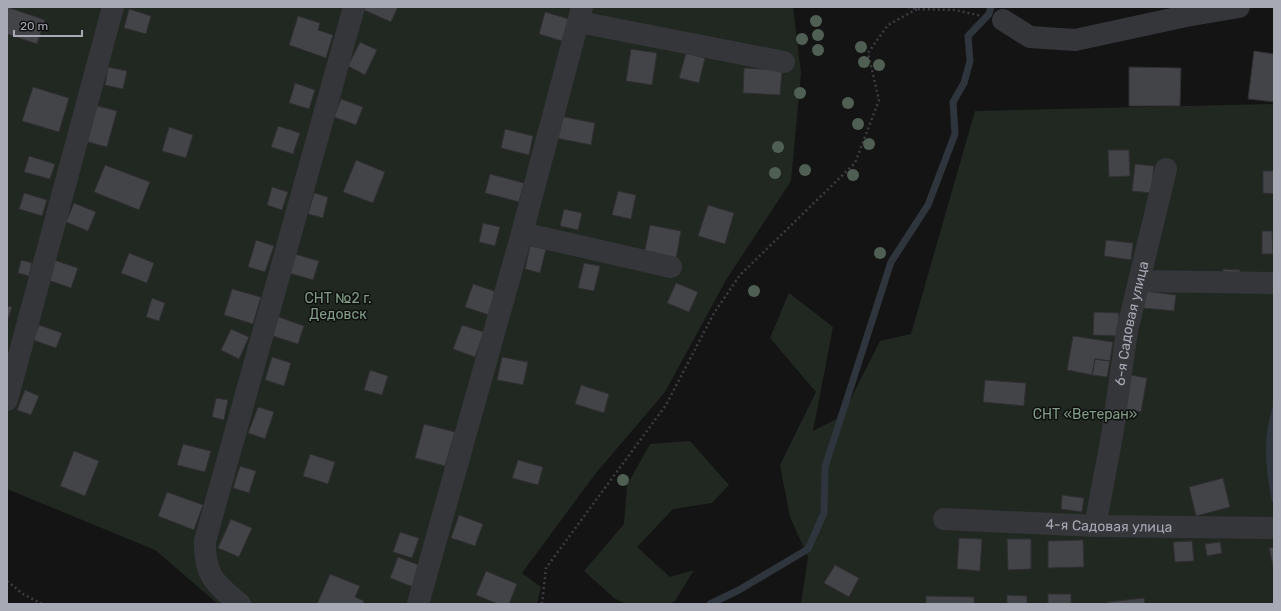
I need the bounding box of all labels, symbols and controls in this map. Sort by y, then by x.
scale bar [14,12,82,38]
text: 20 m [20,19,48,33]
street label: 6-я Садовая улица [1111,259,1152,387]
park label: СНТ №2 г. Дедовск [304,290,372,323]
park label: СНТ «Ветеран» [1033,406,1137,423]
street label: 4-я Садовая улица [1045,515,1172,535]

